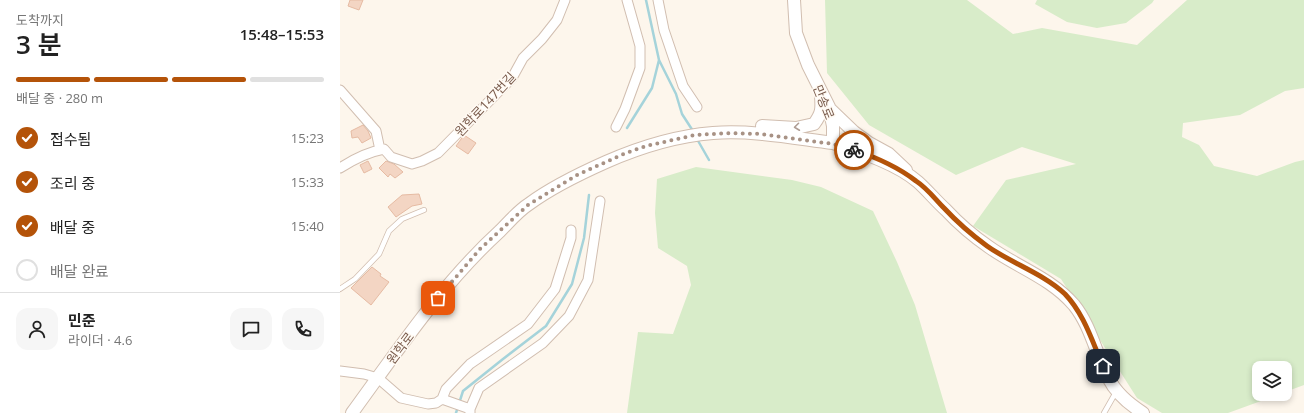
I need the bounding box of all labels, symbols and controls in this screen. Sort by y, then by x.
text: 도착까지 [16,11,64,29]
text: 15:48–15:53 [240,24,324,44]
text: 3 분 [16,26,62,62]
street label: 원학로147번길 [450,68,520,140]
street label: 만송로 [809,82,839,122]
text: 배달 중 · 280 m [16,89,103,107]
one-way arrow [794,123,800,132]
icon: check [16,127,38,149]
text: 접수됨 [50,129,91,149]
text: 15:23 [291,129,324,147]
courier [834,130,874,170]
icon: bike [843,139,865,161]
icon: check [16,171,38,193]
text: 조리 중 [50,173,95,193]
text: 15:33 [291,173,324,191]
icon: check [16,215,38,237]
text: 배달 중 [50,217,95,237]
text: 15:40 [291,217,324,235]
text: 배달 완료 [50,261,109,281]
pin [421,281,455,315]
icon: bag [427,287,449,309]
button: person [16,308,58,350]
button: chat [230,308,272,350]
button: phone [282,308,324,350]
text: 민준 [68,310,96,330]
street label: 원학로 [382,328,418,368]
text: 라이더 · 4.6 [68,331,132,349]
pin [1086,349,1120,383]
icon: home [1092,355,1114,377]
map controls [1252,361,1292,401]
button: layers [1252,361,1292,401]

